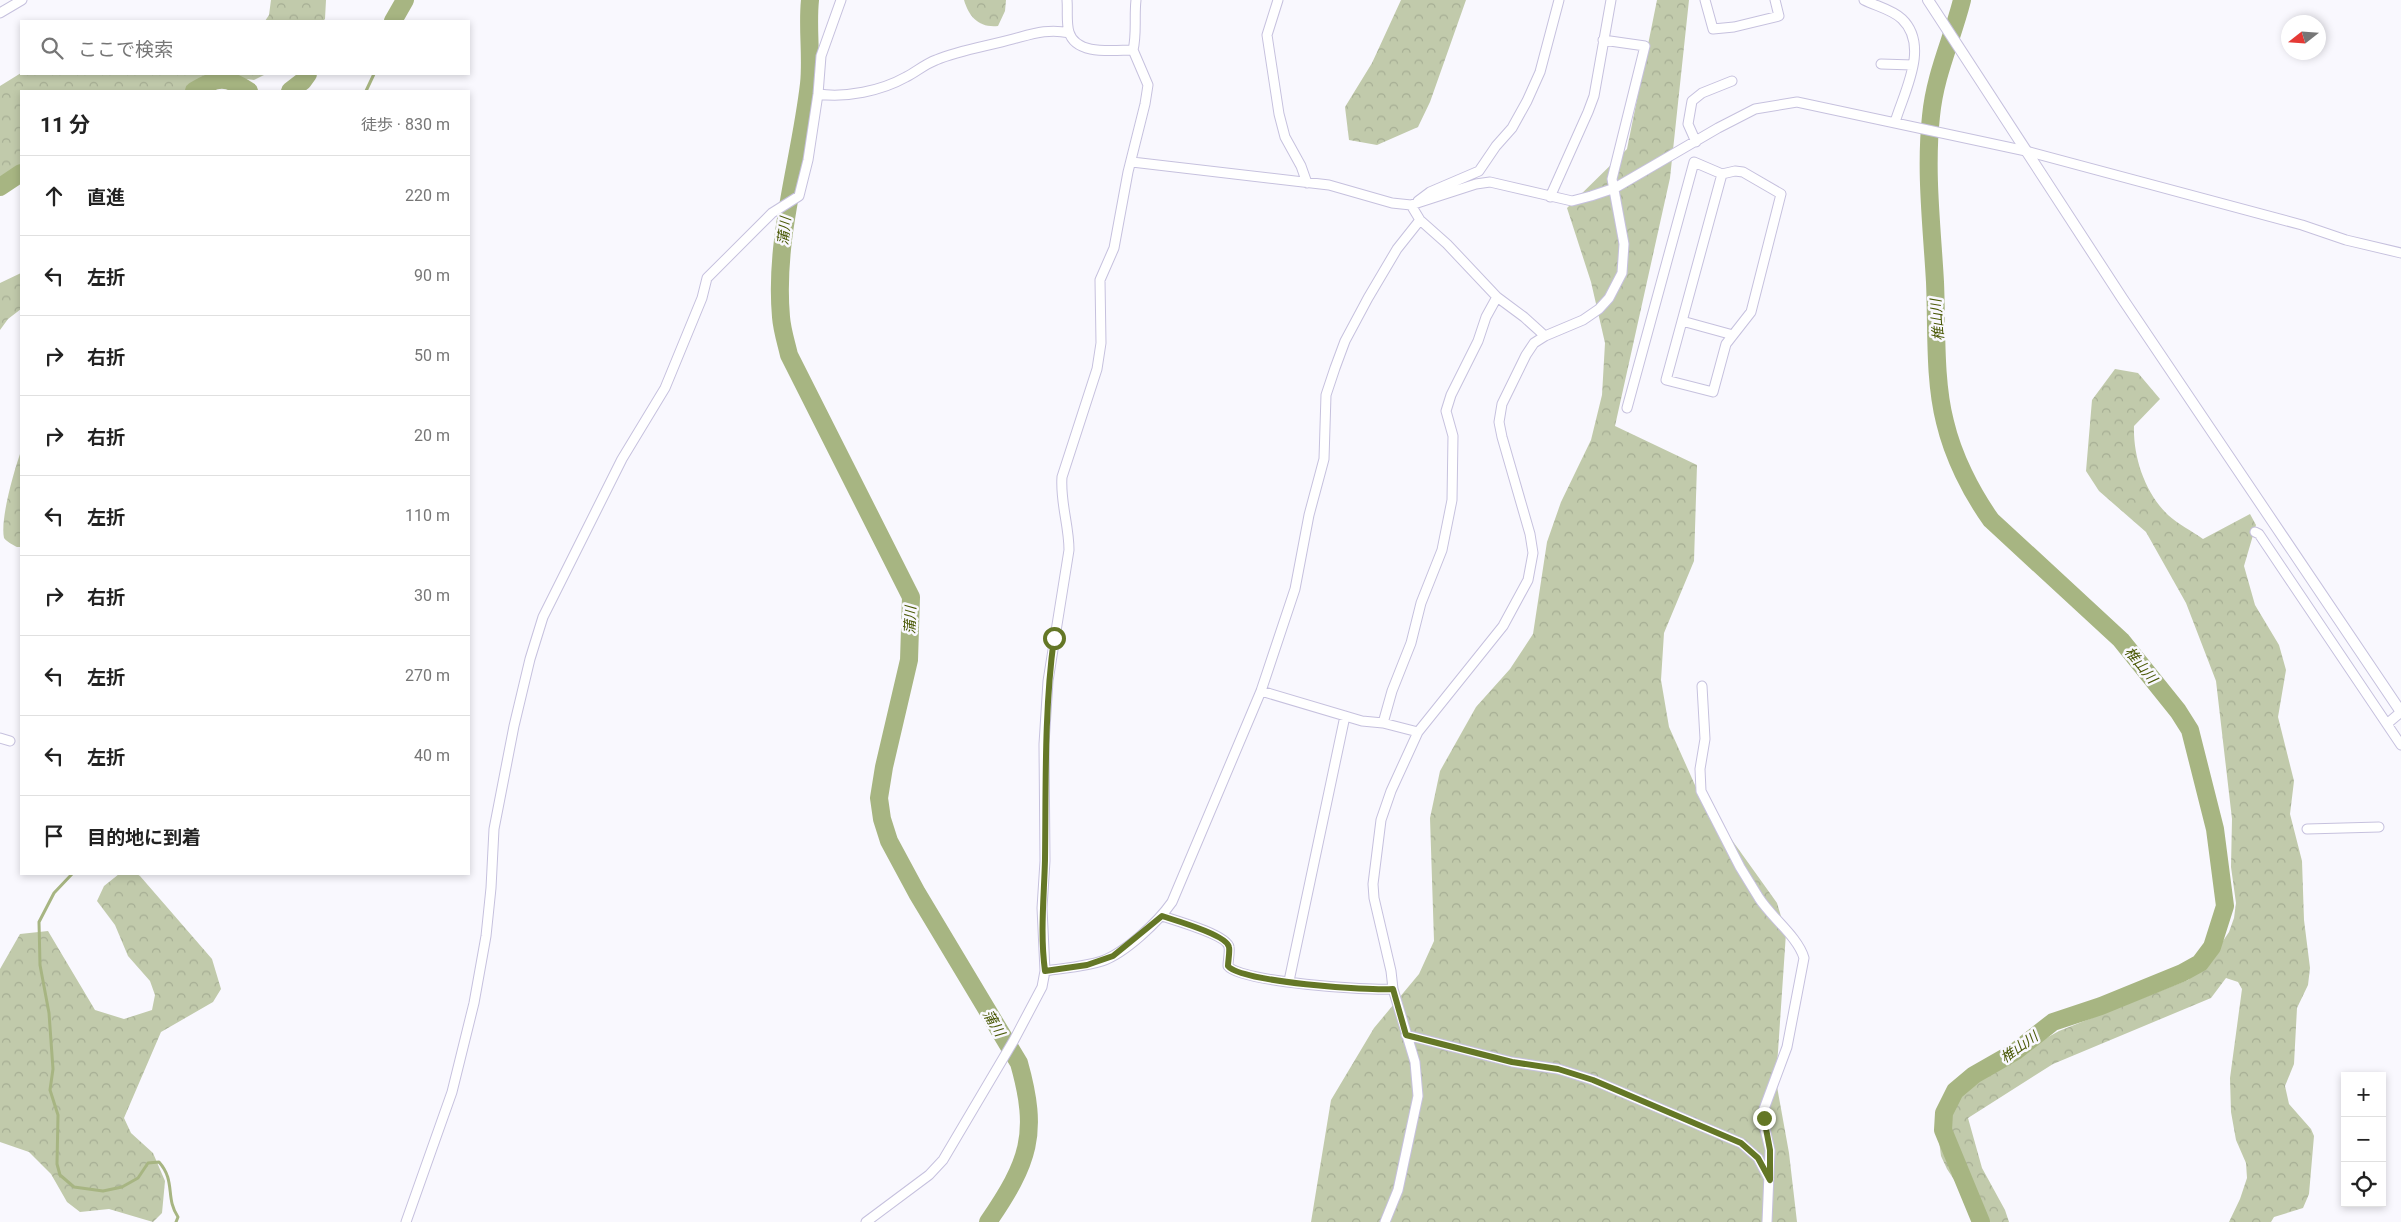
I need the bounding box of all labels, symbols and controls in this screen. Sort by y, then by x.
north arrow [2281,15,2326,60]
search box [20,20,470,75]
icon: search [38,34,66,62]
text: ここで検索 [78,38,173,61]
text: 11 分 [40,113,90,137]
text: 徒歩 · 830 m [361,115,450,134]
icon: ahead [40,182,68,210]
text: 直進 [87,186,125,209]
text: 220 m [405,186,450,205]
water label: 蒲川 [775,214,794,246]
icon: left [40,262,68,290]
text: 左折 [87,266,125,289]
text: 90 m [414,266,450,285]
water label: 椎山川 [1927,296,1946,342]
icon: right [40,342,68,370]
text: 右折 [87,346,125,369]
text: 50 m [414,346,450,365]
icon: right [40,422,68,450]
text: 右折 [87,426,125,449]
text: 20 m [414,426,450,445]
icon: left [40,502,68,530]
text: 左折 [87,506,125,529]
text: 110 m [405,506,450,525]
icon: right [40,582,68,610]
text: 右折 [87,586,125,609]
text: 30 m [414,586,450,605]
water label: 蒲川 [902,604,919,634]
route start [1043,627,1066,650]
water label: 椎山川 [2122,644,2162,688]
icon: left [40,662,68,690]
text: 左折 [87,666,125,689]
text: 270 m [405,666,450,685]
icon: left [40,742,68,770]
text: 左折 [87,746,125,769]
text: 40 m [414,746,450,765]
icon: arrive [40,822,68,850]
text: 目的地に到着 [87,826,201,849]
water label: 蒲川 [980,1007,1009,1041]
water label: 椎山川 [1997,1027,2042,1066]
map controls [2341,1072,2386,1207]
button: + [2341,1072,2386,1117]
route end [1753,1107,1776,1130]
button: − [2341,1117,2386,1162]
button: locate [2341,1162,2386,1207]

